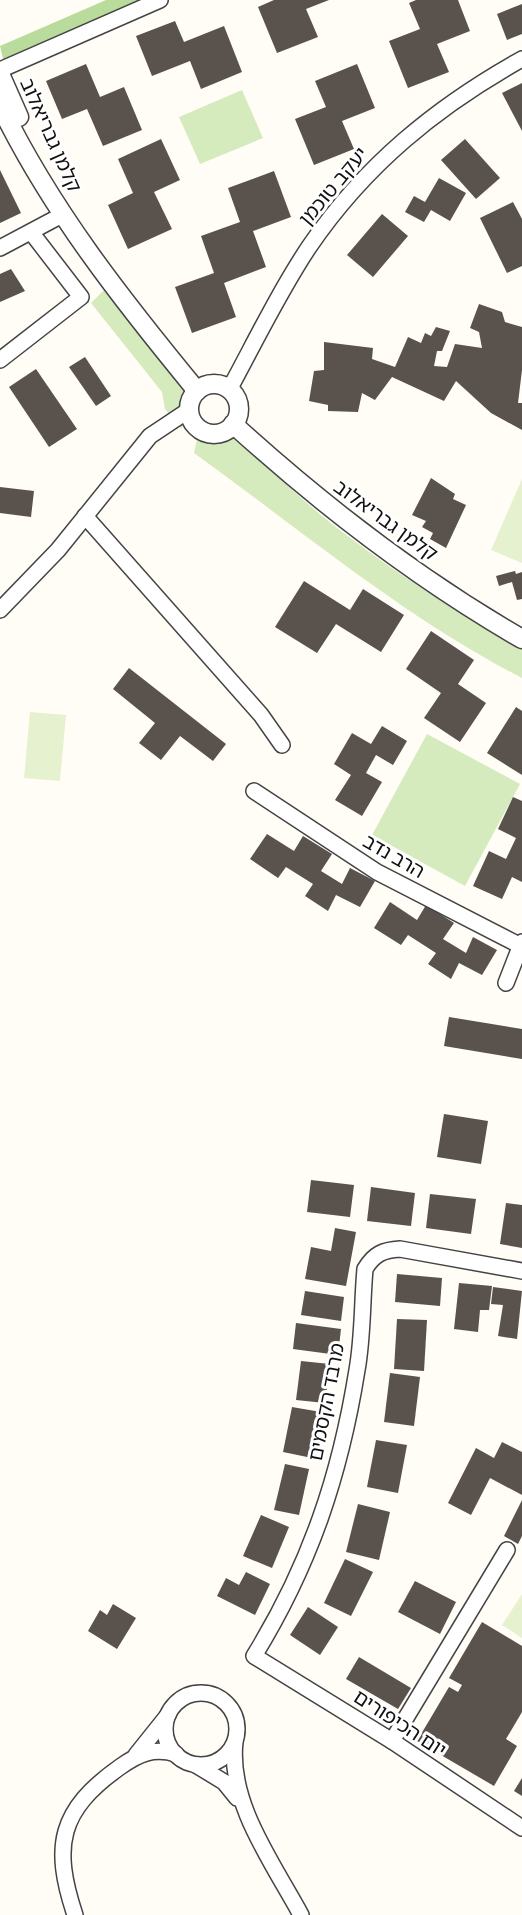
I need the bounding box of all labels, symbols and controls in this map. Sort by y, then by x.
street label: קלמן גבריאלוב [15,74,87,196]
street label: יעקב טוכמן [293,142,373,230]
street label: קלמן גבריאלוב [329,474,443,566]
street label: הרב נדב [359,829,429,883]
street label: מרבד הקסמים [303,1341,349,1463]
street label: יום הכיפורים [349,1684,451,1762]

